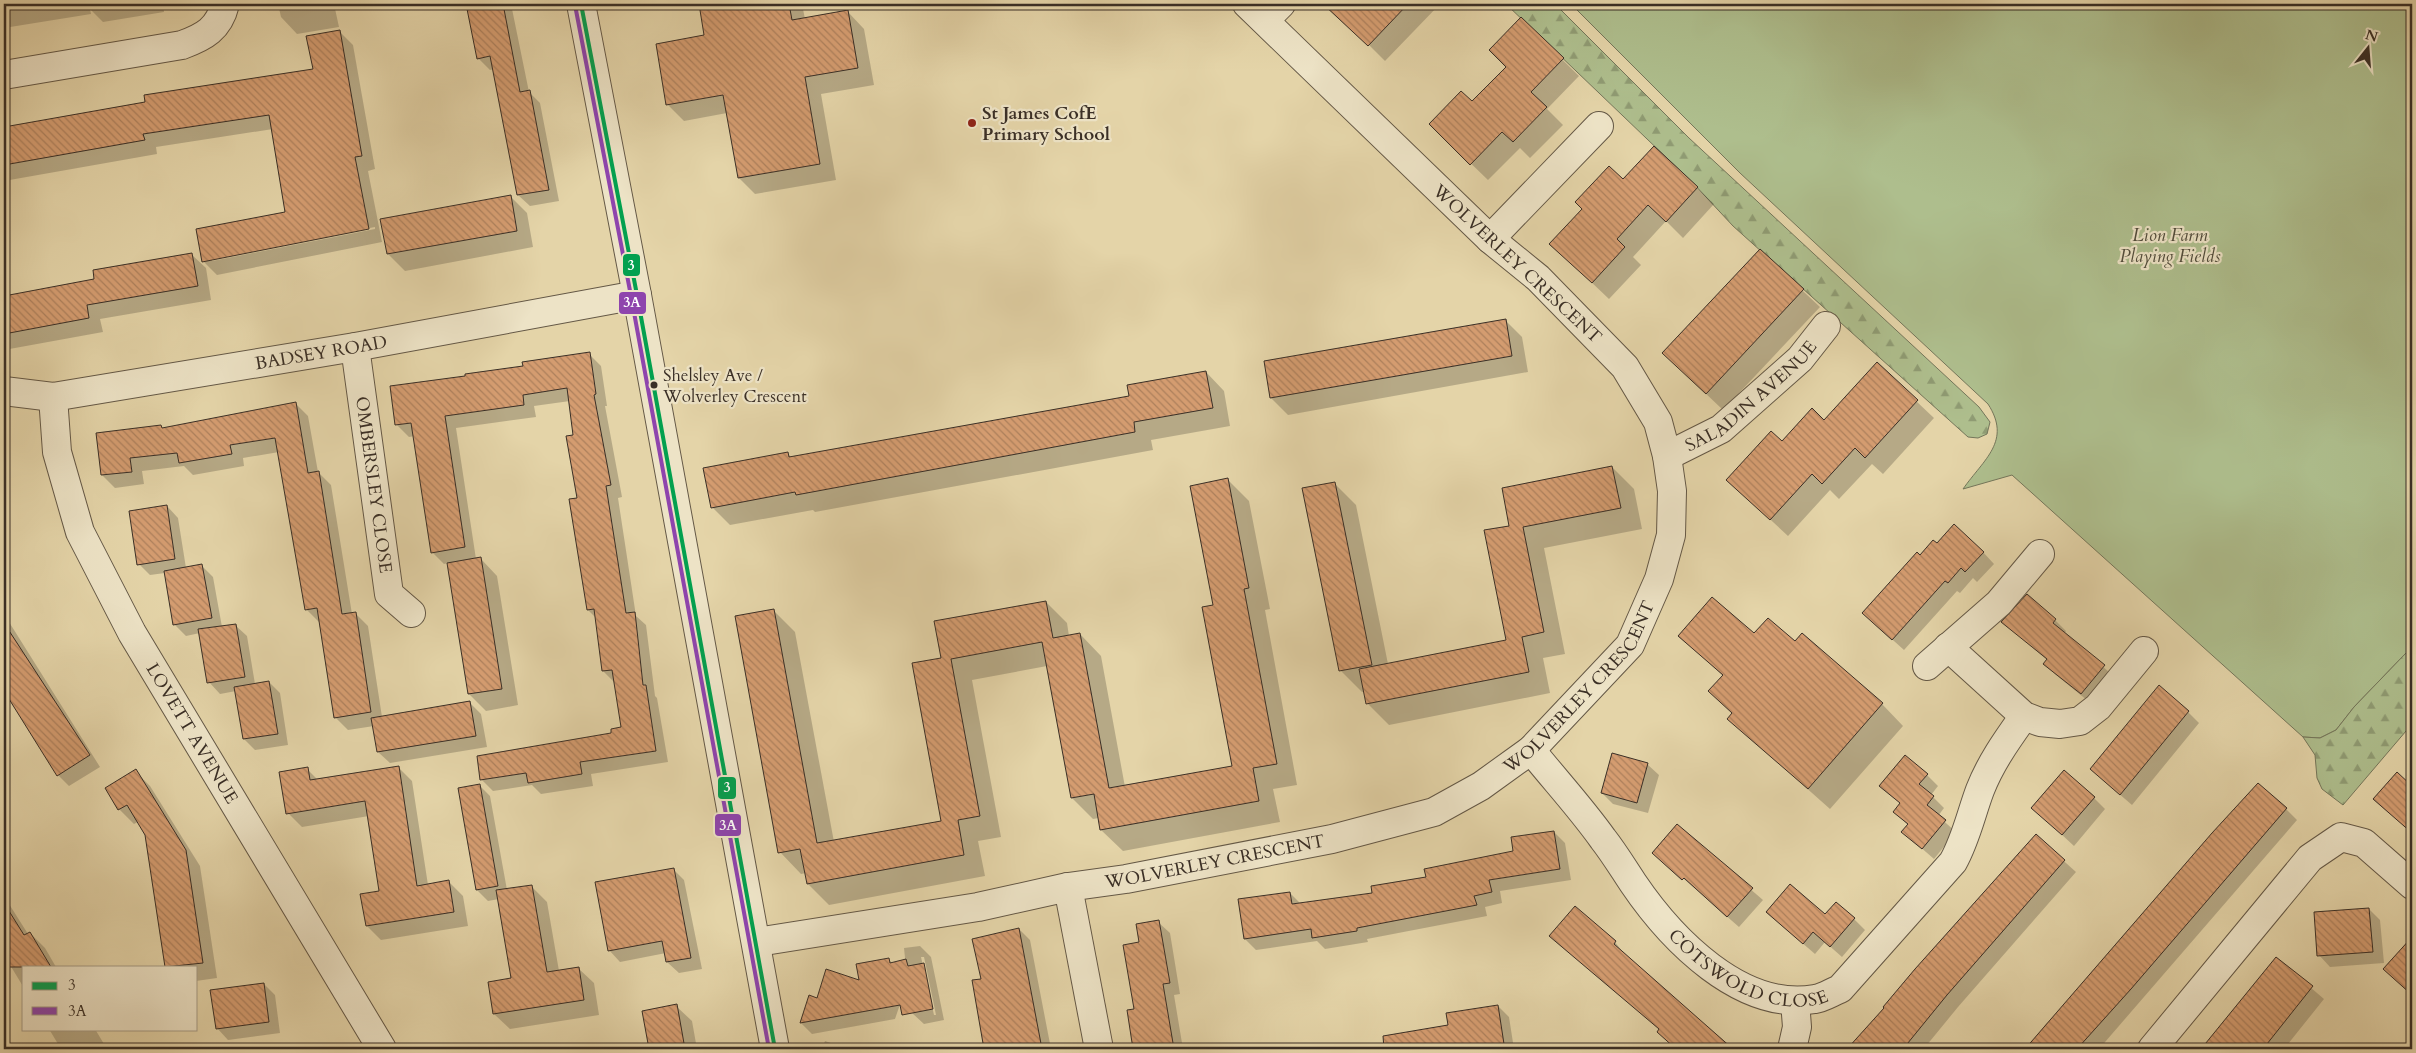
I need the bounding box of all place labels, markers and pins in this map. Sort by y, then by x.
place label: St James CofE Primary School [982,101,1110,147]
marker: St James CofE Primary School [966,117,978,129]
place label: Shelsley Ave / Wolverley Crescent [662,364,807,408]
marker: Shelsley Ave / Wolverley Crescent [649,380,659,390]

